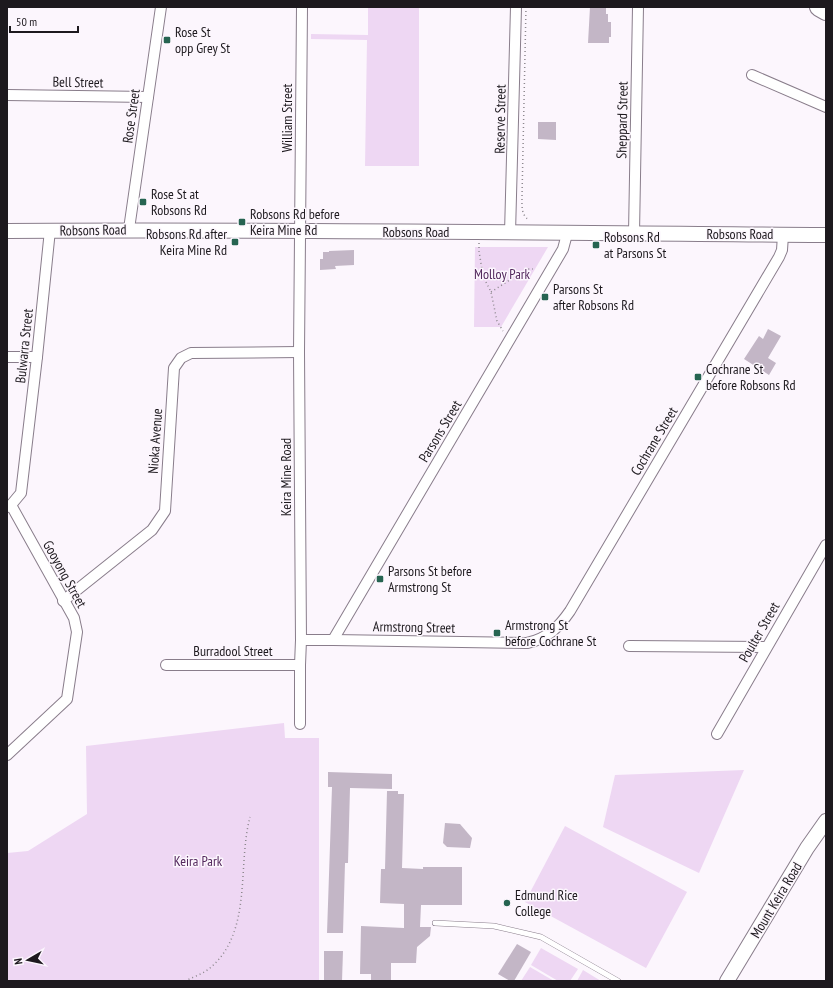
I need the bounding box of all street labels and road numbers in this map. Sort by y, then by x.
street label: Bell Street [52,73,104,91]
street label: Sheppard Street [612,81,632,159]
street label: William Street [278,84,296,152]
street label: Reserve Street [490,84,510,154]
street label: Rose Street [118,88,144,144]
street label: Robsons Road [59,220,127,240]
street label: Robsons Road [383,223,449,241]
street label: Robsons Road [707,225,773,243]
street label: Bulwarra Street [11,308,37,384]
street label: Parsons Street [415,397,466,465]
street label: Cochrane Street [627,403,681,478]
street label: Nioka Avenue [144,407,166,474]
street label: Keira Mine Road [277,438,295,516]
street label: Gooyong Street [39,537,91,611]
street label: Poulter Street [735,599,784,665]
street label: Armstrong Street [373,617,455,637]
street label: Burradool Street [193,642,273,660]
street label: Mount Keira Road [746,859,806,941]

